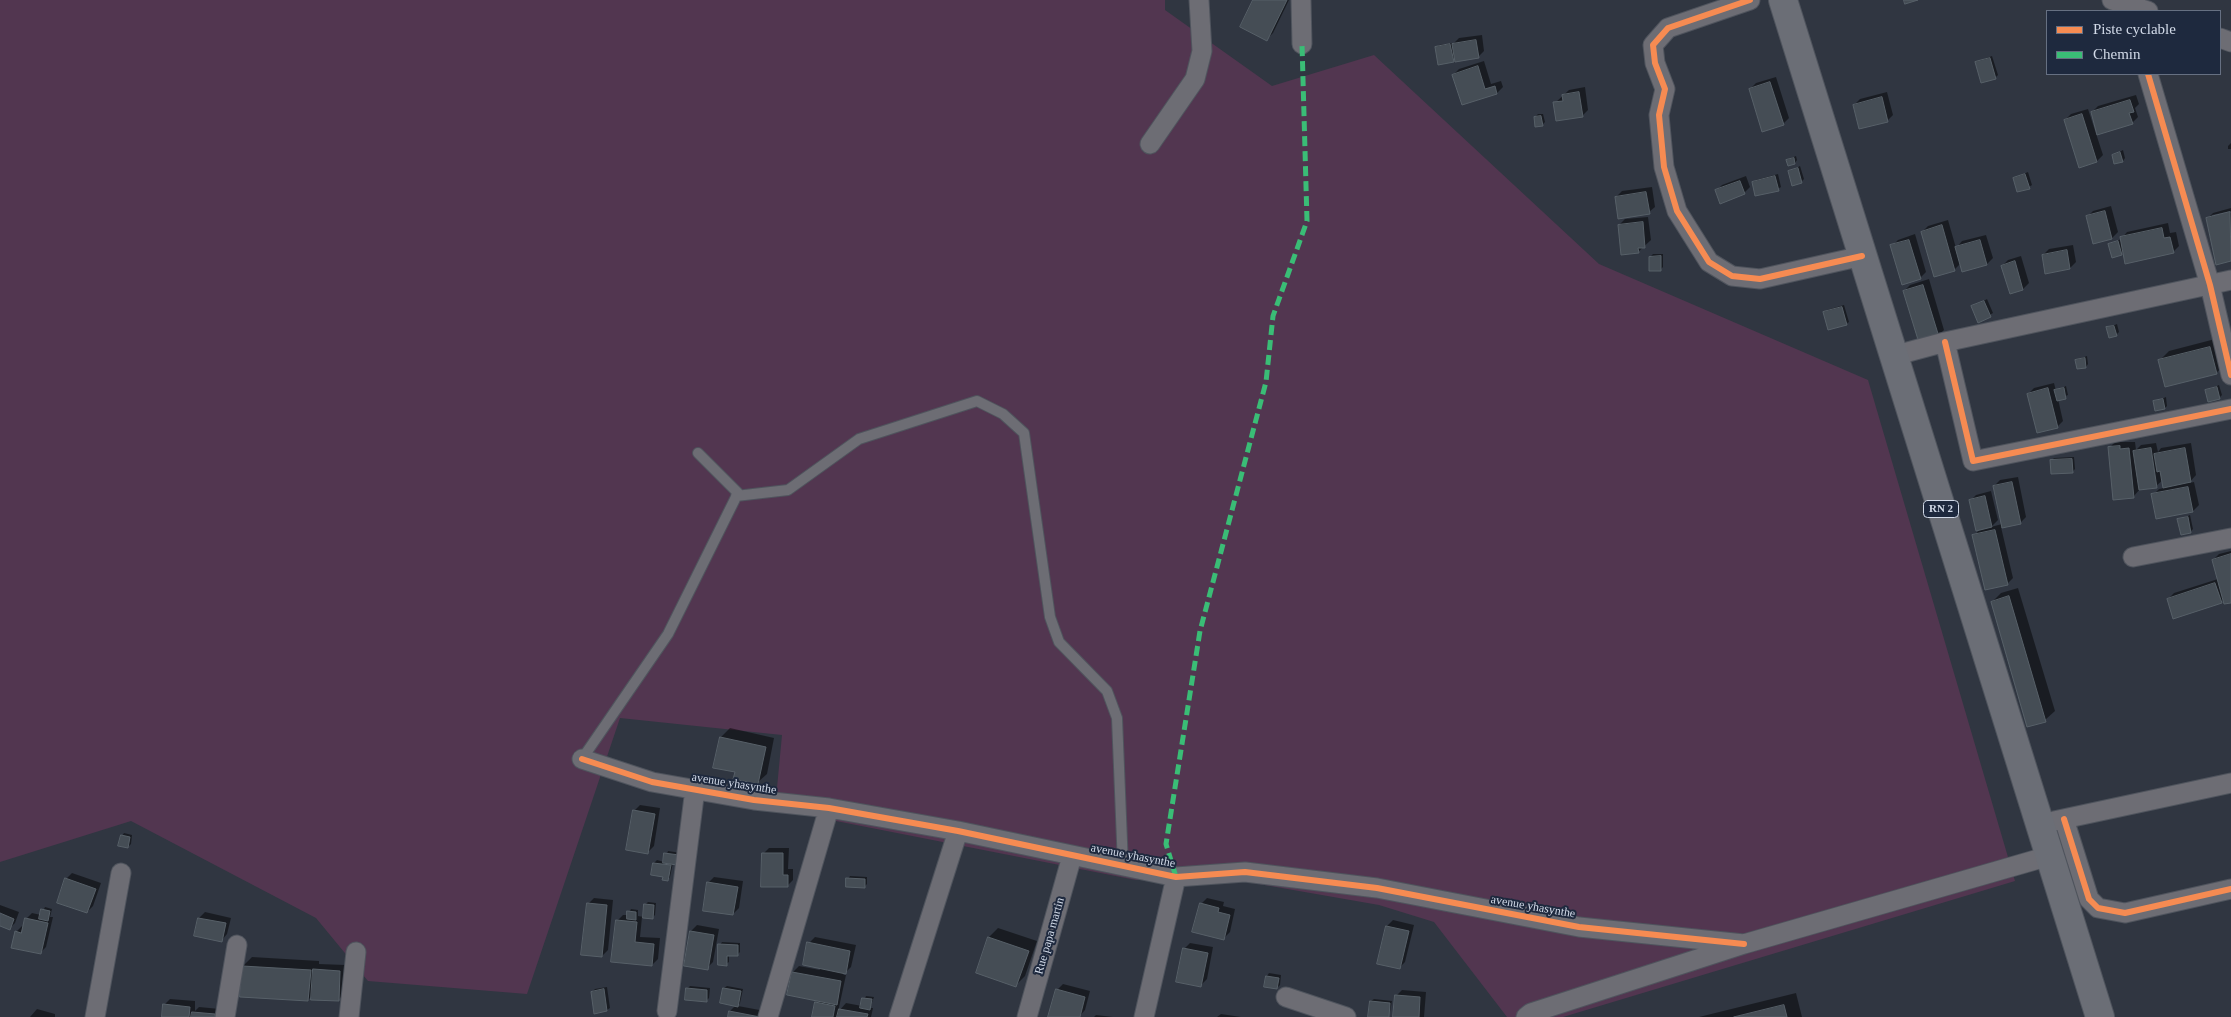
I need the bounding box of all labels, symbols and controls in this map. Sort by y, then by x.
legend [2046,10,2221,75]
text: Piste cyclable [2093,21,2176,37]
text: Chemin [2093,46,2141,62]
road number: RN 2 [1924,500,1958,518]
street label: avenue yhasynthe [691,770,777,798]
street label: avenue yhasynthe [1090,841,1176,871]
street label: avenue yhasynthe [1490,892,1576,922]
street label: Rue papa martin [1032,896,1068,976]

